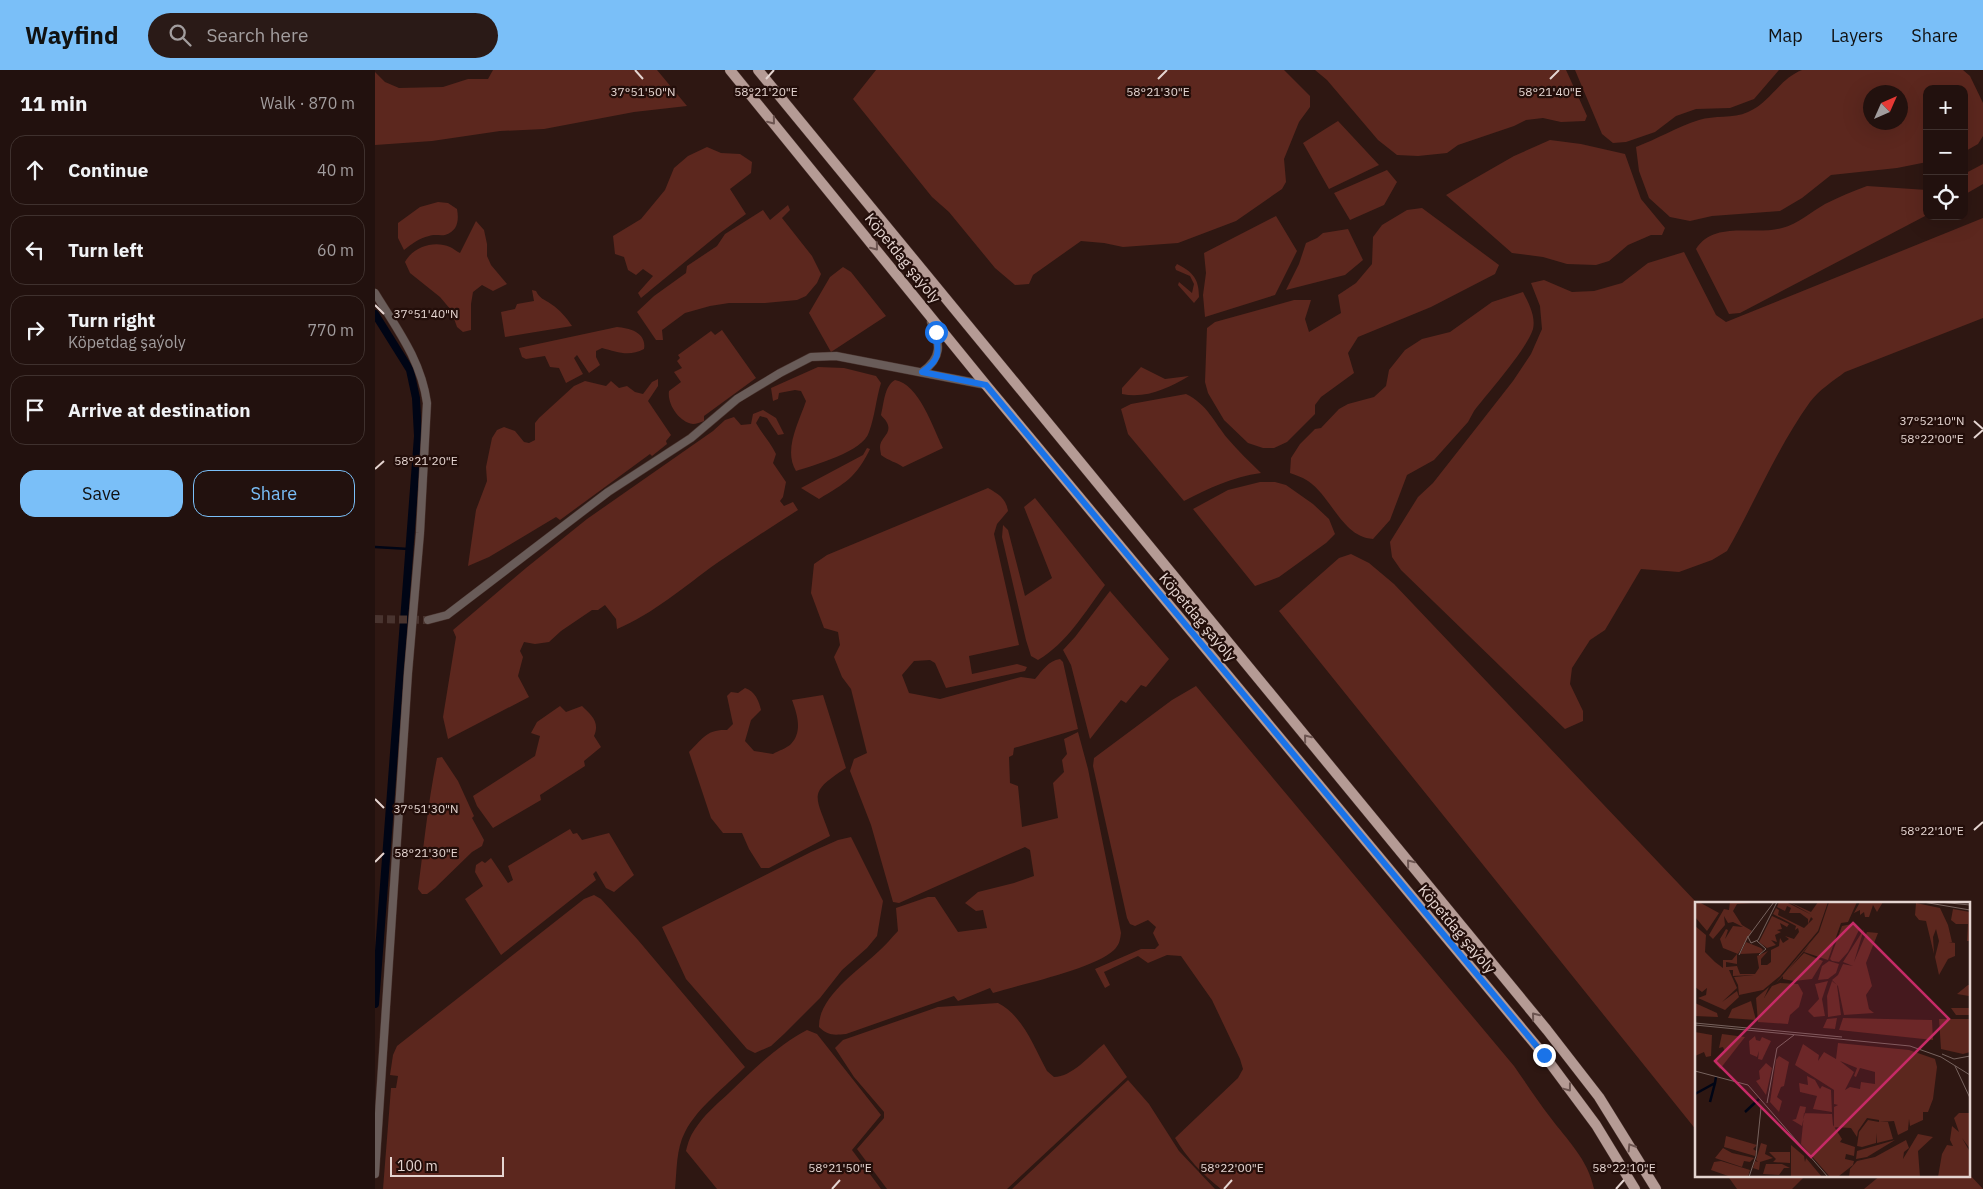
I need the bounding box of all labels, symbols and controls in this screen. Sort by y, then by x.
search box [148,13,498,58]
text: Wayfind [25,19,118,51]
icon: search [166,21,194,49]
text: Search here [206,23,308,47]
text: Map [1768,24,1803,47]
text: Layers [1831,24,1883,47]
text: Share [1911,24,1958,47]
text: 37°51'50"N [610,84,676,99]
text: 58°21'20"E [734,84,798,99]
text: 58°21'30"E [1126,84,1190,99]
text: 58°21'40"E [1518,84,1582,99]
north arrow [1863,85,1908,130]
map controls [1923,85,1968,220]
button: + [1923,85,1968,130]
text: 11 min [20,89,87,117]
text: Walk · 870 m [260,93,355,113]
one-way arrow [766,115,774,124]
button: − [1923,130,1968,175]
icon: ahead [21,156,49,184]
text: Continue [68,158,148,182]
text: 40 m [317,160,354,180]
button: locate [1923,175,1968,220]
street label: Köpetdag şaýoly [861,209,945,307]
icon: left [21,236,49,264]
text: Turn left [68,238,144,262]
text: 60 m [317,240,354,260]
one-way arrow [869,241,877,250]
text: 37°51'40"N [393,306,459,321]
text: Turn right [68,308,155,332]
icon: right [21,316,49,344]
text: 770 m [307,320,354,340]
route start [925,321,948,344]
text: Köpetdag şaýoly [68,332,186,352]
icon: arrive [21,396,49,424]
text: Arrive at destination [68,398,251,422]
text: 37°52'10"N [1899,413,1965,428]
text: 58°22'00"E [1900,431,1964,446]
text: 58°21'20"E [394,453,458,468]
button: Save [20,470,183,517]
button: Share [193,470,355,517]
street label: Köpetdag şaýoly [1155,569,1241,666]
one-way arrow [1304,735,1312,744]
text: 37°51'30"N [393,801,459,816]
text: 58°22'10"E [1900,823,1964,838]
text: 58°21'30"E [394,845,458,860]
one-way arrow [1406,860,1415,869]
street label: Köpetdag şaýoly [1414,881,1500,978]
inset map [1695,902,1971,1176]
one-way arrow [1533,1013,1541,1022]
route end [1533,1044,1556,1067]
one-way arrow [1562,1082,1571,1092]
one-way arrow [1628,1144,1637,1153]
scale bar [390,1154,504,1177]
text: 100 m [397,1157,438,1175]
text: 58°21'50"E [808,1160,872,1175]
text: 58°22'00"E [1200,1160,1264,1175]
text: 58°22'10"E [1592,1160,1656,1175]

